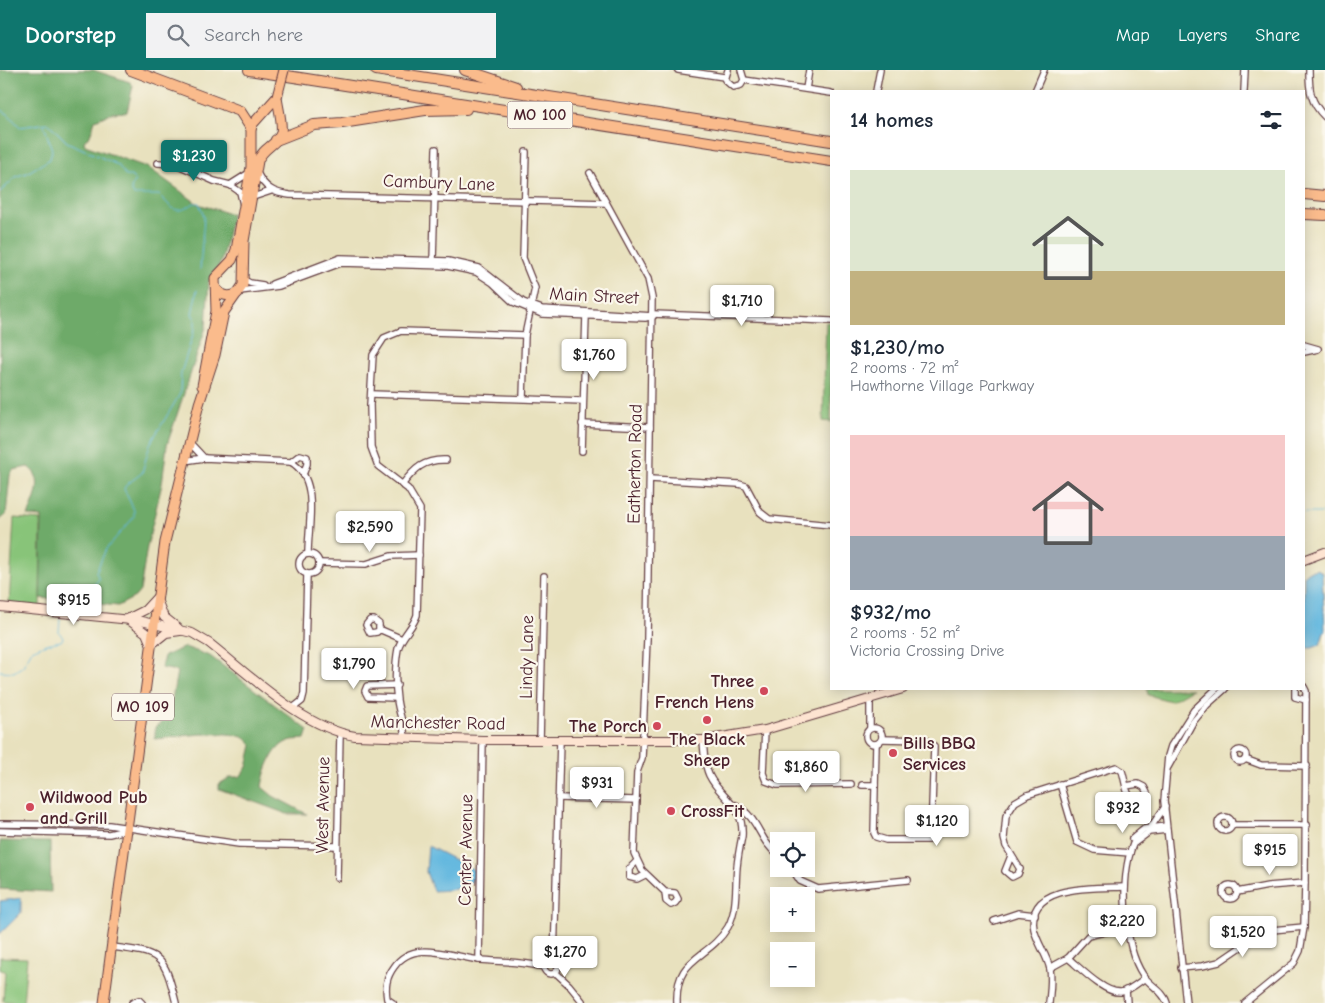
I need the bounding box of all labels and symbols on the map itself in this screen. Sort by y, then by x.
road number: MO 100 [508,102,572,128]
pin: $1,230 [153,140,235,182]
street label: Cambury Lane [383,171,495,195]
street label: Main Street [549,283,640,309]
pin: $1,710 [701,284,783,327]
pin: $1,760 [553,338,635,381]
street label: Eatherton Road [623,404,647,524]
pin: $2,590 [329,510,411,553]
pin: $915 [44,584,104,626]
street label: Lindy Lane [516,615,538,699]
pin: $1,790 [313,648,395,690]
place label: Three French Hens [655,671,754,713]
marker: Three French Hens [758,685,770,697]
road number: MO 109 [112,694,174,720]
street label: Manchester Road [370,711,506,735]
marker: The Black Sheep [701,714,713,726]
place label: The Porch [569,716,647,737]
marker: The Porch [651,720,663,732]
place label: The Black Sheep [669,729,745,771]
place label: Bills BBQ Services [903,733,975,775]
marker: Bills BBQ Services [887,747,899,759]
pin: $1,860 [765,750,847,793]
street label: West Avenue [312,756,334,854]
pin: $931 [567,766,627,809]
place label: Wildwood Pub and Grill [40,787,148,829]
pin: $932 [1093,792,1153,834]
street label: Center Avenue [455,794,477,906]
marker: Wildwood Pub and Grill [24,801,36,813]
place label: CrossFit [681,801,745,822]
pin: $1,120 [896,804,978,847]
marker: CrossFit [665,805,677,817]
pin: $915 [1240,834,1300,876]
pin: $2,220 [1081,904,1163,947]
pin: $1,520 [1202,916,1284,958]
pin: $1,270 [524,936,606,978]

